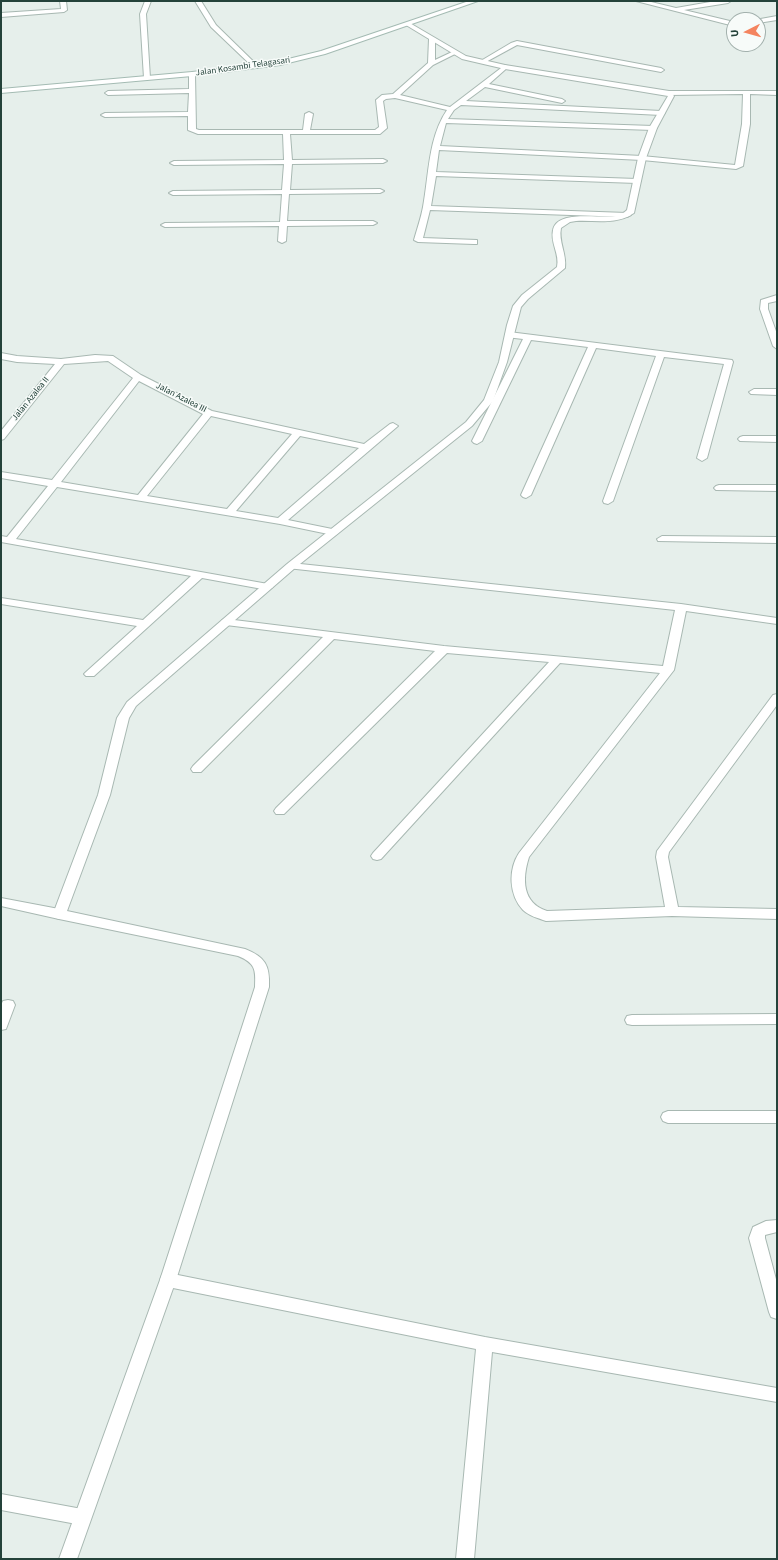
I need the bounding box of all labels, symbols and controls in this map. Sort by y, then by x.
north arrow [726,12,766,52]
text: U [727,29,742,38]
street label: Jalan Kosambi Telagasari [195,55,291,79]
street label: Jalan Azalea II [10,375,52,423]
street label: Jalan Azalea III [154,381,208,415]

